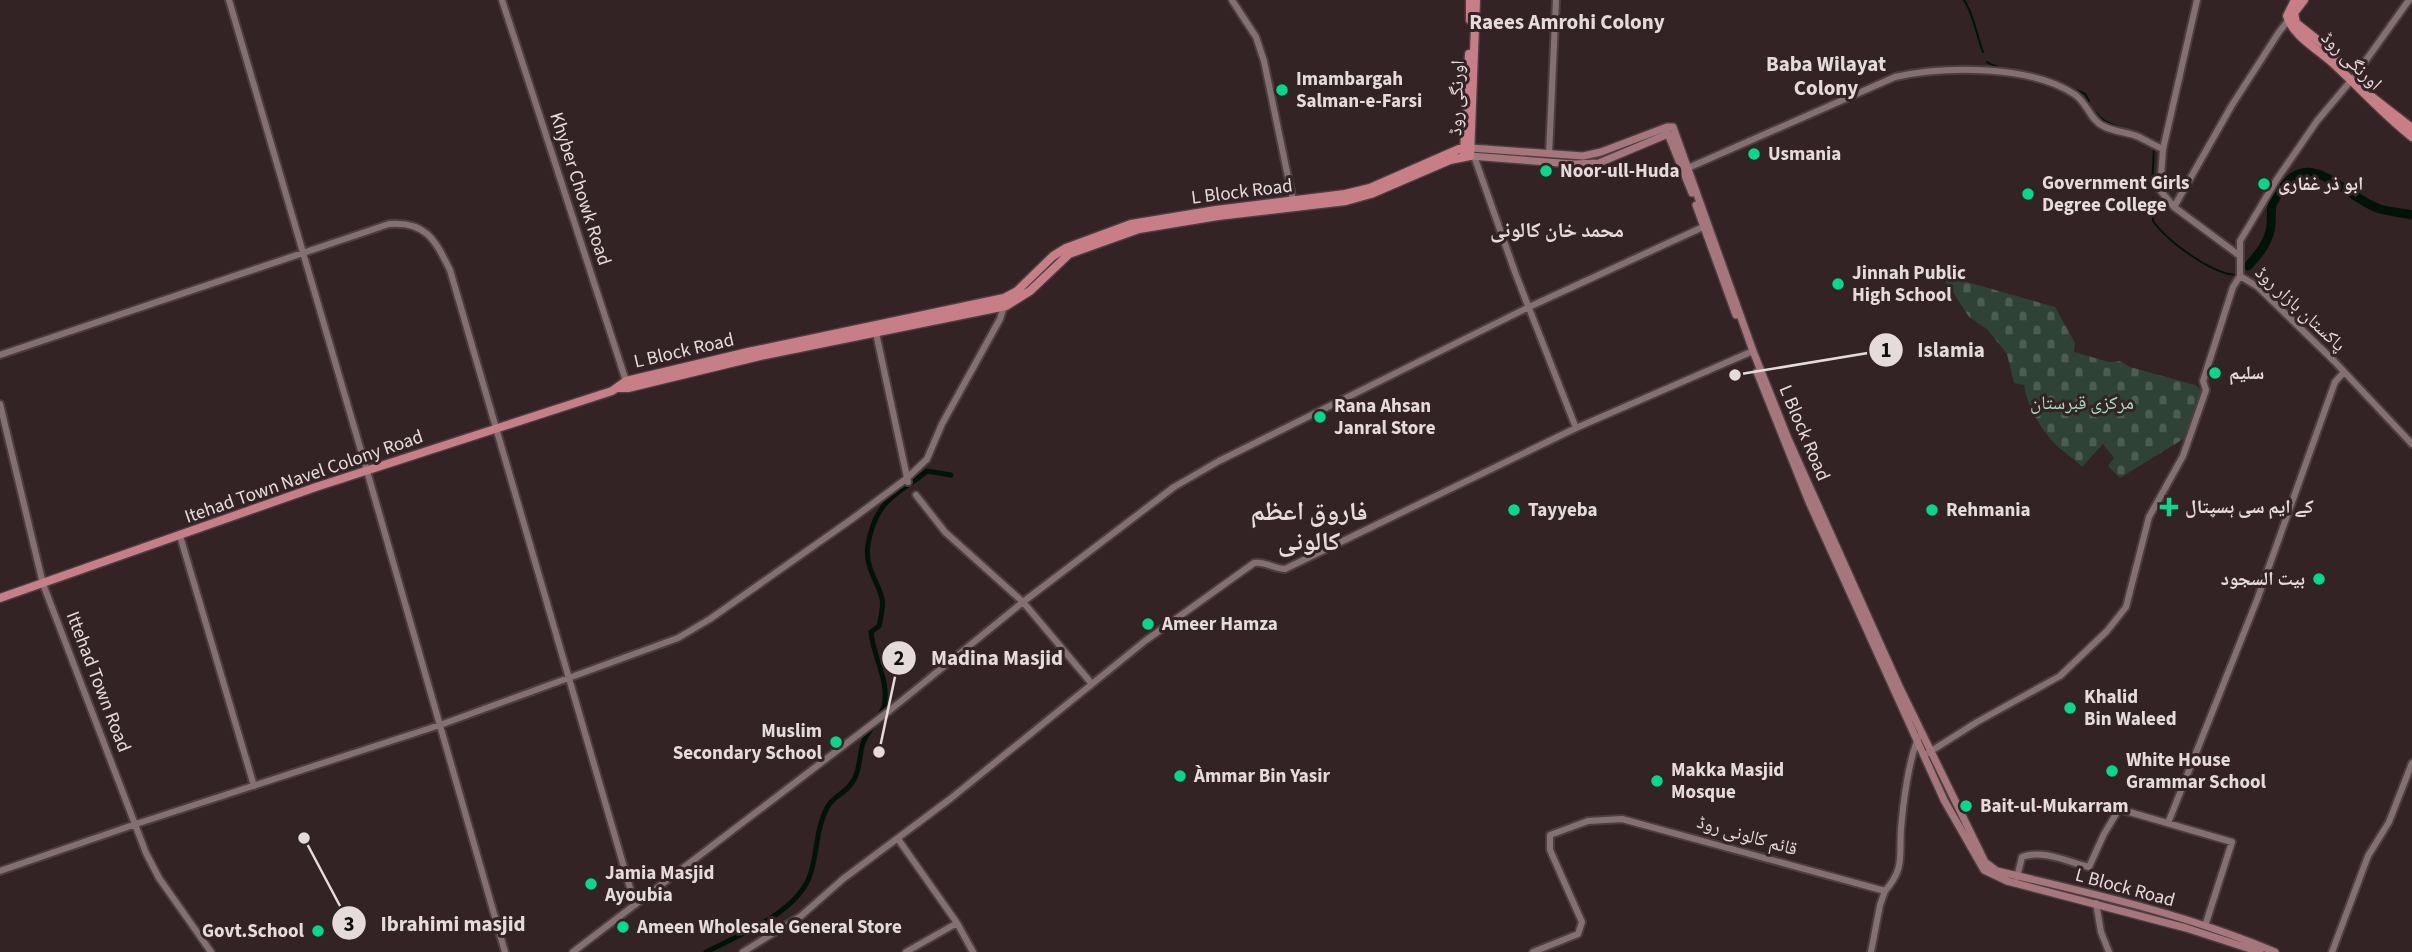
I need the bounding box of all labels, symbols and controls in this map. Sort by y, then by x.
district label: Raees Amrohi Colony [1469,7,1665,37]
street label: اورنگی روڈ [2314,25,2388,97]
district label: Baba Wilayat Colony [1766,49,1886,103]
street label: اورنگی روڈ [1442,60,1472,136]
place label: Imambargah Salman-e-Farsi [1296,66,1422,115]
marker: Imambargah Salman-e-Farsi [1274,82,1290,98]
street label: Khyber Chowk Road [543,109,617,269]
place label: Usmania [1768,141,1841,168]
marker: Usmania [1746,146,1762,162]
place label: Noor-ull-Huda [1560,158,1680,185]
marker: Noor-ull-Huda [1538,163,1554,179]
place label: Government Girls Degree College [2042,170,2189,219]
place label: ابو ذر غفاری [2278,171,2363,198]
street label: L Block Road [1190,172,1294,212]
marker: ابو ذر غفاری [2256,176,2272,192]
marker: Government Girls Degree College [2020,186,2036,202]
district label: محمد خان کالونی [1490,215,1624,245]
place label: Jinnah Public High School [1852,260,1966,309]
street label: پاکستان بازار روڈ [2249,260,2351,358]
marker: Jinnah Public High School [1830,276,1846,292]
street label: L Block Road [631,326,737,376]
callout: Islamia [1868,329,1999,371]
text: 1 [1880,335,1892,365]
text: Islamia [1917,335,1985,365]
place label: سلیم [2229,360,2264,387]
marker: سلیم [2207,365,2223,381]
street label: L Block Road [1772,381,1836,485]
park label: مرکزی قبرستان [2030,390,2134,417]
place label: Rana Ahsan Janral Store [1334,393,1436,442]
marker: Rana Ahsan Janral Store [1312,409,1328,425]
street label: Itehad Town Navel Colony Road [181,423,427,531]
district label: فاروق اعظم کالونی [1250,493,1368,560]
place label: کے ایم سی ہسپتال [2185,494,2314,521]
place label: Tayyeba [1528,497,1598,524]
place label: Rehmania [1946,497,2031,524]
marker: کے ایم سی ہسپتال [2159,497,2179,517]
marker: Tayyeba [1506,502,1522,518]
marker: Rehmania [1924,502,1940,518]
place label: بیت السجود [2221,566,2305,593]
marker: بیت السجود [2311,571,2327,587]
street label: Ittehad Town Road [59,608,137,756]
place label: Ameer Hamza [1161,611,1278,638]
marker: Ameer Hamza [1140,616,1156,632]
callout: Madina Masjid [882,637,1077,679]
text: 2 [893,643,905,673]
text: Madina Masjid [931,643,1063,673]
place label: Khalid Bin Waleed [2084,684,2177,733]
marker: Khalid Bin Waleed [2062,700,2078,716]
place label: Muslim Secondary School [673,718,823,767]
marker: Muslim Secondary School [828,734,844,750]
place label: White House Grammar School [2126,747,2266,796]
place label: Makka Masjid Mosque [1671,757,1784,806]
place label: Àmmar Bin Yasir [1193,763,1330,790]
marker: White House Grammar School [2104,763,2120,779]
marker: Àmmar Bin Yasir [1172,768,1188,784]
marker: Makka Masjid Mosque [1649,773,1665,789]
place label: Bait-ul-Mukarram [1980,793,2129,820]
marker: Bait-ul-Mukarram [1958,798,1974,814]
street label: قائم کالونی روڈ [1693,809,1801,863]
place label: Jamia Masjid Ayoubia [604,860,714,909]
street label: L Block Road [2072,862,2178,914]
marker: Jamia Masjid Ayoubia [583,876,599,892]
callout: Ibrahimi masjid [331,902,539,944]
text: 3 [343,909,355,939]
text: Ibrahimi masjid [381,909,526,939]
place label: Ameen Wholesale General Store [636,914,902,941]
place label: Govt.School [202,918,305,945]
marker: Ameen Wholesale General Store [615,919,631,935]
marker: Govt.School [310,923,326,939]

